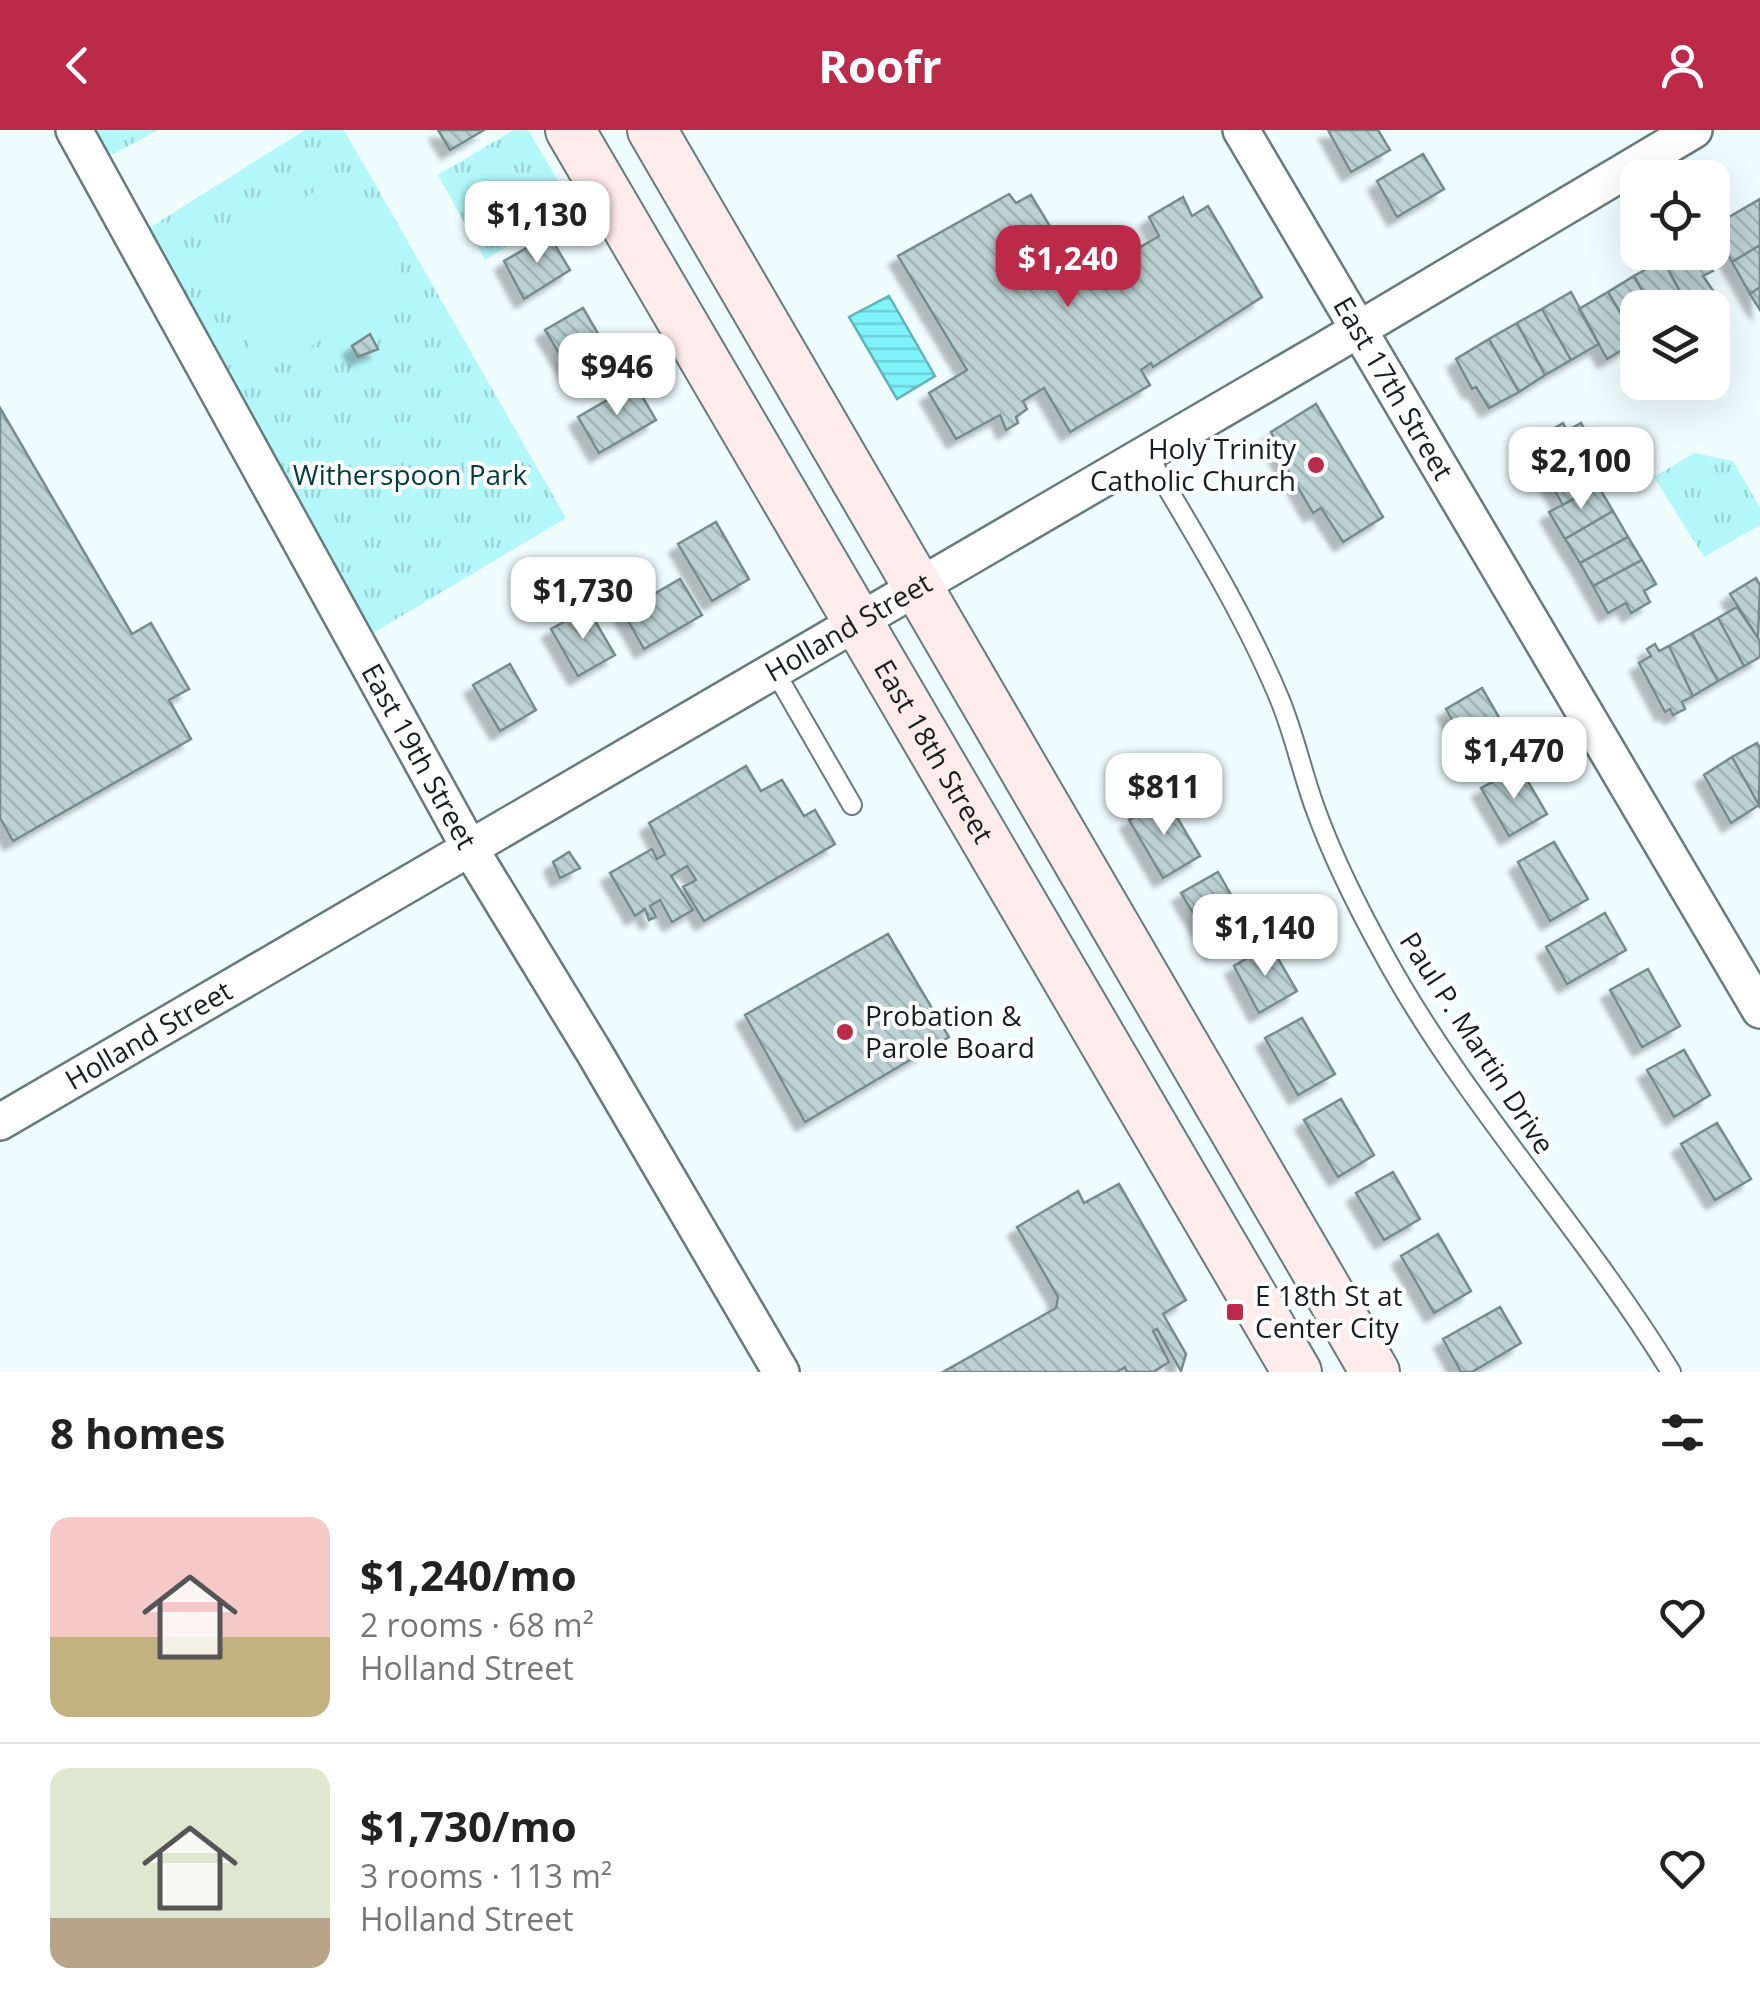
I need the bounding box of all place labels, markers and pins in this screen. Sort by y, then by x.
pin: $1,130 [456,181,618,266]
pin: $1,240 [987,225,1149,310]
pin: $946 [558,333,676,418]
pin: $2,100 [1500,427,1662,512]
place label: Holy Trinity Catholic Church [1090,429,1297,499]
marker: Holy Trinity Catholic Church [1305,454,1327,476]
pin: $1,730 [502,557,664,642]
pin: $1,470 [1433,717,1595,802]
pin: $811 [1105,753,1223,838]
pin: $1,140 [1184,894,1346,979]
place label: Probation & Parole Board [865,996,1035,1066]
marker: Probation & Parole Board [834,1021,856,1043]
place label: E 18th St at Center City [1255,1276,1402,1346]
marker: E 18th St at Center City [1224,1301,1246,1323]

